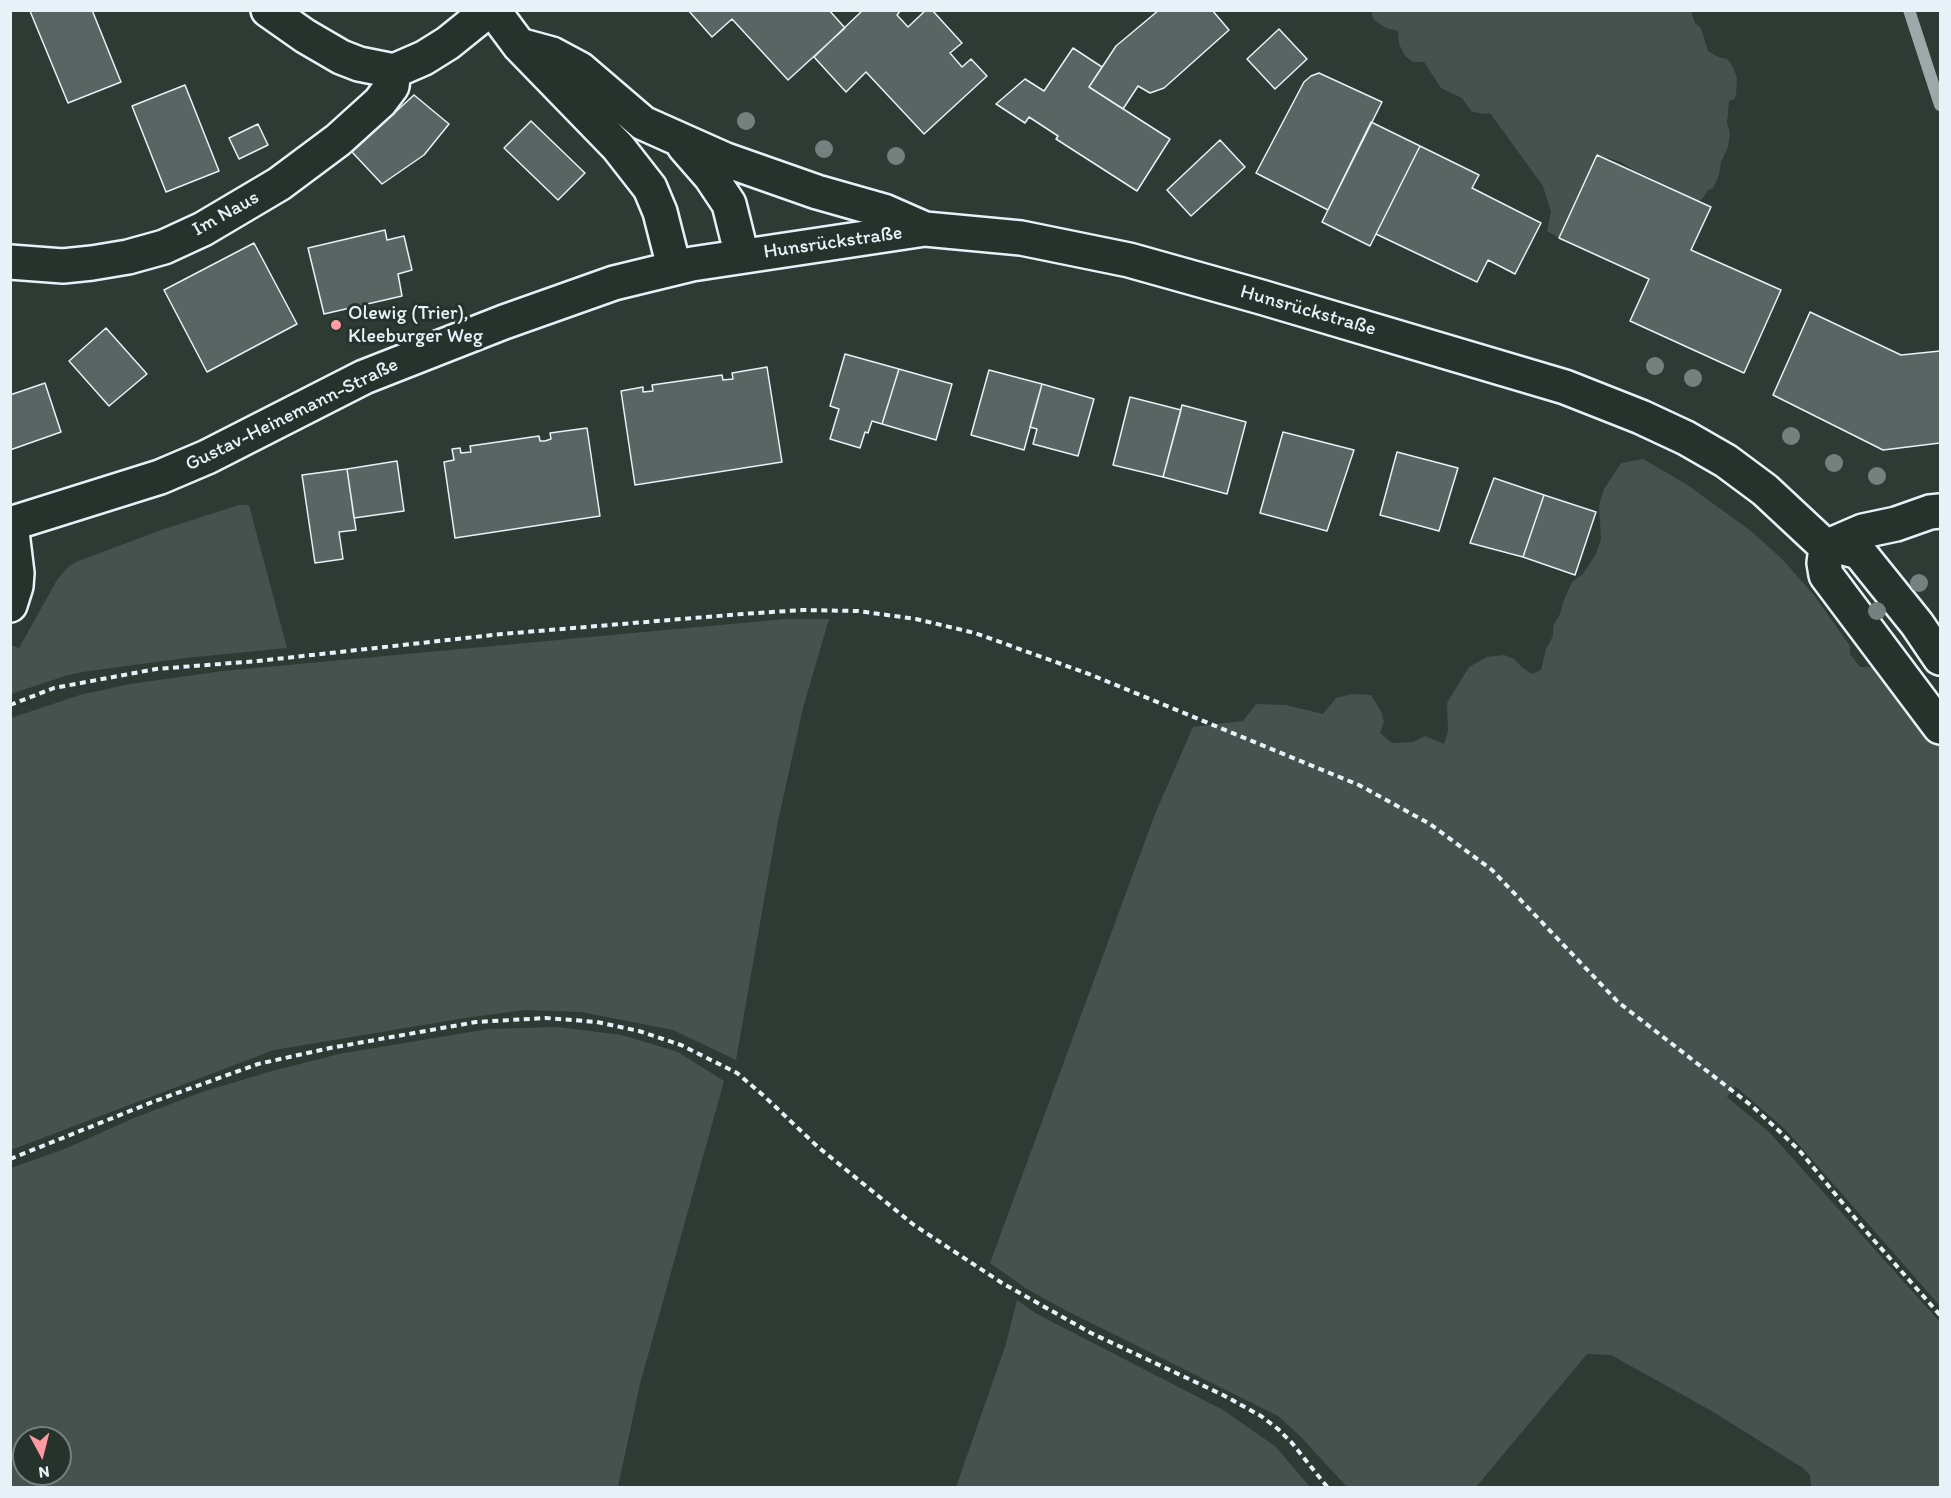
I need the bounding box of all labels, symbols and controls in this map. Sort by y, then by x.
street label: Im Naus [188,186,264,242]
street label: Hunsrückstraße [762,221,904,265]
street label: Hunsrückstraße [1237,280,1379,342]
place label: Olewig (Trier), Kleeburger Weg [348,302,483,349]
marker: Olewig (Trier), Kleeburger Weg [329,318,343,332]
street label: Gustav-Heinemann-Straße [182,353,402,477]
north arrow [12,1426,72,1486]
text: N [37,1462,51,1482]

